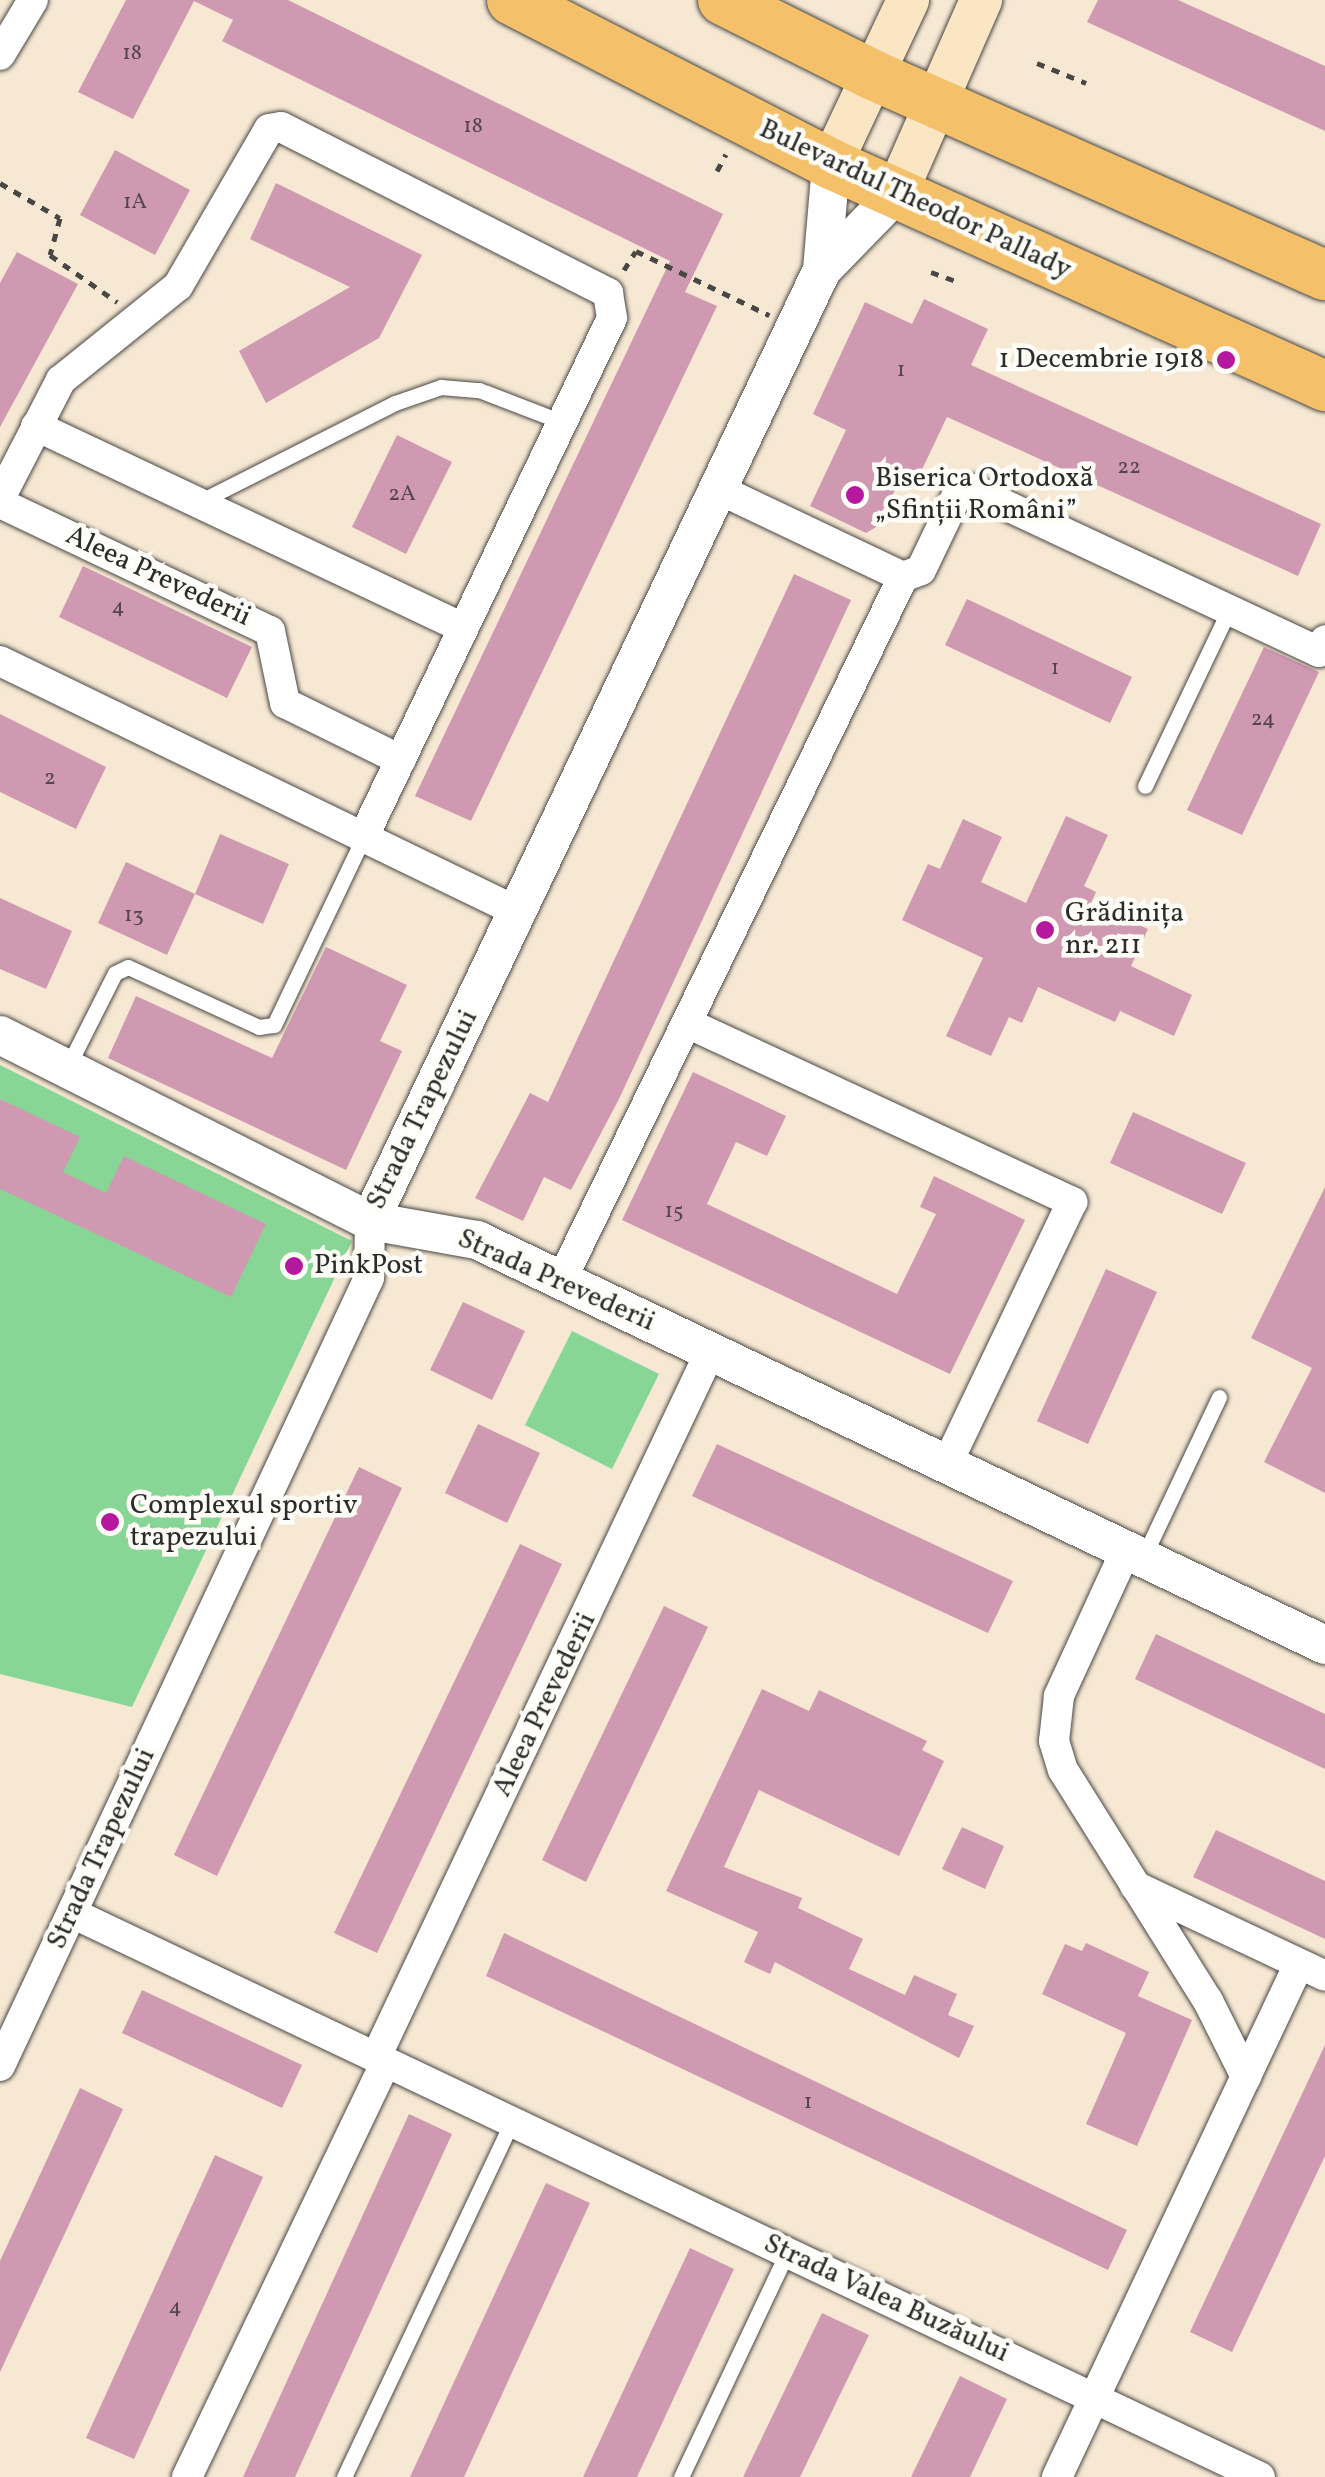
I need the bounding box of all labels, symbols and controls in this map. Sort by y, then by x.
house number: 18 [122,41,142,67]
street label: Bulevardul Theodor Pallady [753,113,1077,287]
house number: 18 [463,114,483,140]
house number: 1A [123,190,147,216]
place label: 1 Decembrie 1918 [998,343,1204,377]
marker: 1 Decembrie 1918 [1213,347,1239,373]
house number: 1 [897,358,905,384]
house number: 22 [1117,455,1141,481]
place label: Biserica Ortodoxă „Sfinții Români” [875,462,1094,528]
house number: 2A [388,482,416,508]
marker: Biserica Ortodoxă „Sfinții Români” [844,484,866,506]
street label: Aleea Prevederii [60,519,256,635]
house number: 4 [111,595,125,621]
house number: 1 [1051,656,1059,682]
house number: 24 [1251,707,1275,733]
house number: 2 [44,766,56,792]
place label: Grădinița nr. 211 [1065,897,1184,963]
house number: 13 [124,903,144,929]
marker: Grădinița nr. 211 [1034,919,1056,941]
street label: Strada Trapezului [360,1004,486,1216]
house number: 15 [664,1199,684,1225]
street label: Strada Prevederii [452,1222,660,1340]
place label: PinkPost [314,1249,423,1283]
marker: PinkPost [283,1255,305,1277]
place label: Complexul sportiv trapezului [130,1489,357,1555]
marker: Complexul sportiv trapezului [99,1511,121,1533]
street label: Aleea Prevederii [486,1607,604,1803]
street label: Strada Trapezului [41,1743,163,1955]
house number: 1 [804,2090,812,2116]
street label: Strada Valea Buzăului [758,2227,1014,2371]
house number: 4 [168,2295,182,2321]

